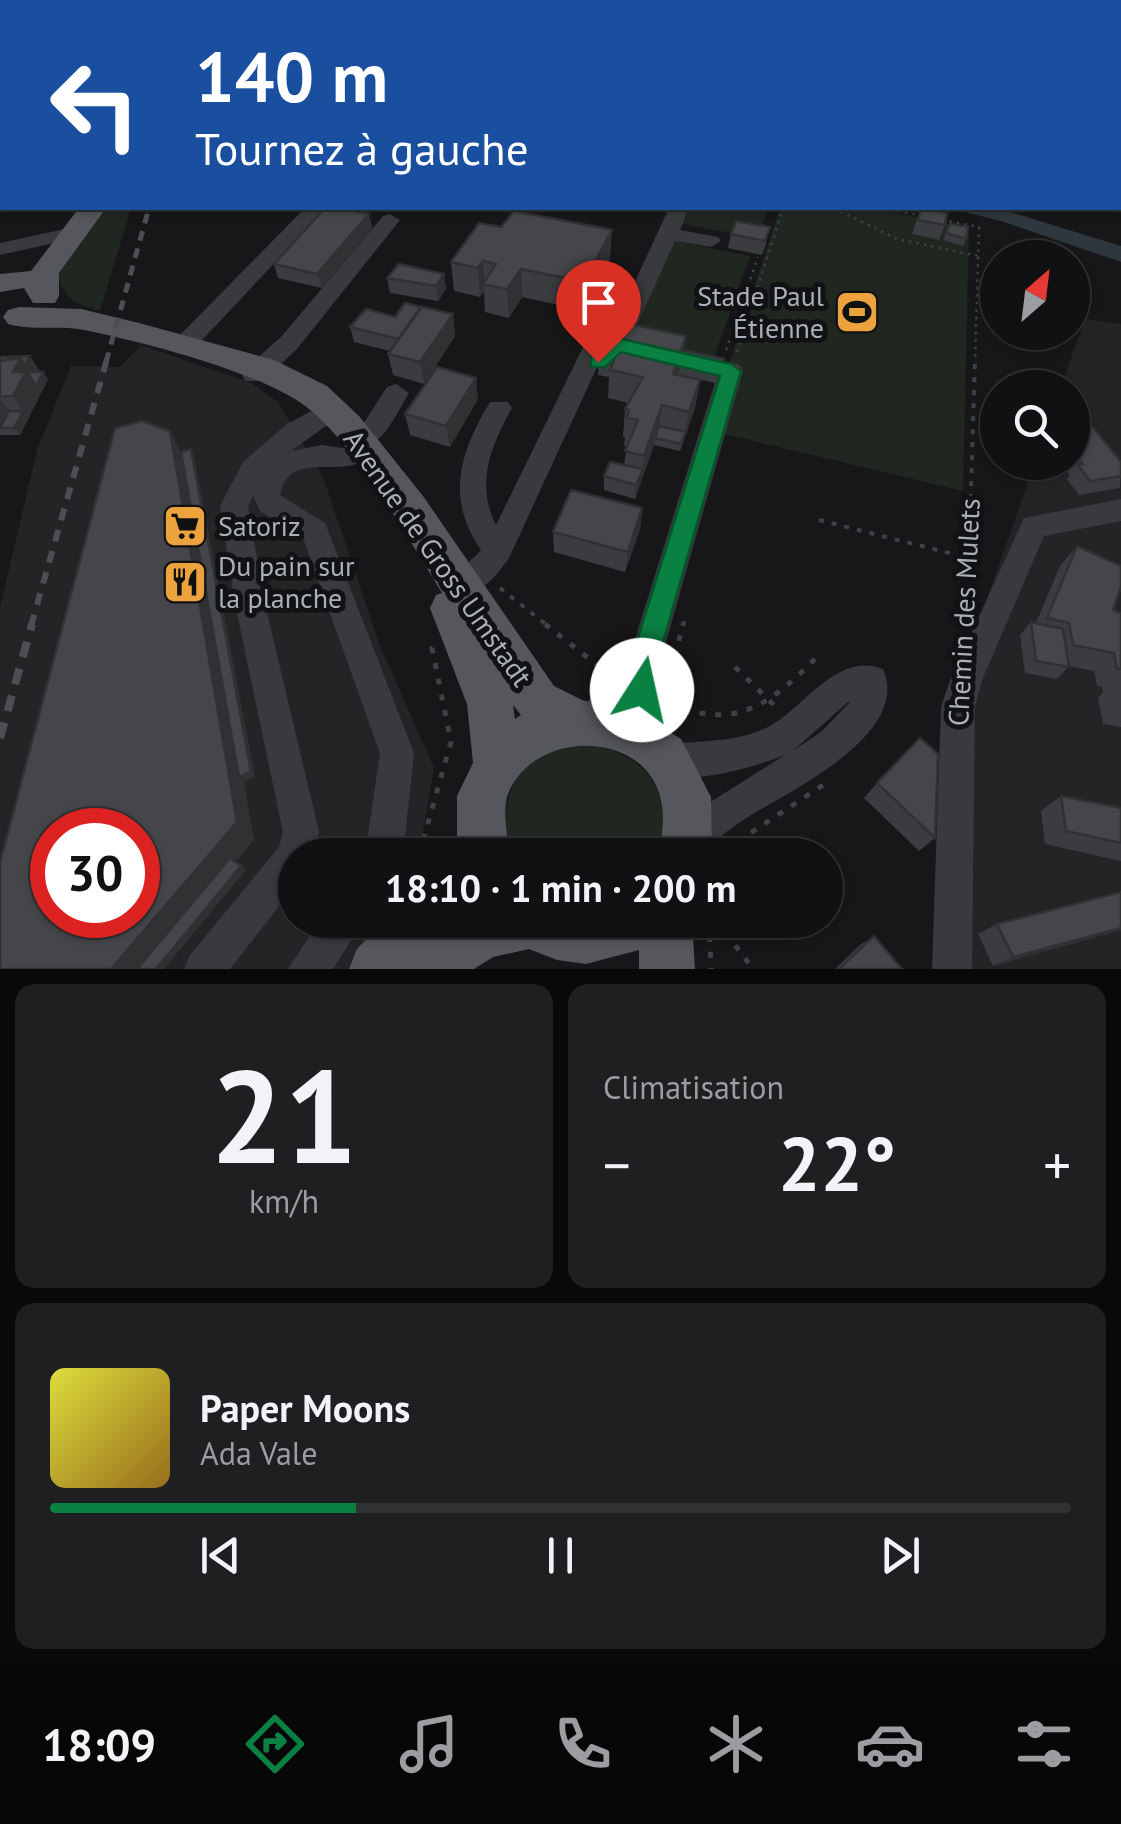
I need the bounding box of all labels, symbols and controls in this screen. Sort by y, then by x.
text: 140 m [195,31,388,121]
icon: left [30,40,160,170]
text: Tournez à gauche [195,119,529,177]
north arrow [980,240,1090,350]
map controls [980,240,1090,480]
pin [556,260,641,363]
icon: arrive [571,275,626,330]
place label: Stade Paul Étienne [697,277,824,346]
sports icon: Stade Paul Étienne [834,289,880,335]
button: search [980,370,1090,480]
street label: Avenue de Gross Umstadt [336,422,541,694]
street label: Chemin des Mulets [939,497,988,727]
supermarket icon: Satoriz [162,503,208,549]
place label: Satoriz [218,507,301,544]
place label: Du pain sur la planche [218,547,355,616]
restaurant icon: Du pain sur la planche [162,559,208,605]
position arrow [590,638,694,742]
speed limit sign: 30 [30,808,160,938]
text: 18:10 · 1 min · 200 m [385,863,736,912]
text: 21 [210,1031,358,1199]
text: Climatisation [603,1066,784,1108]
text: 22° [778,1115,896,1212]
text: − [603,1129,631,1200]
text: + [1043,1129,1071,1200]
text: km/h [249,1180,319,1222]
text: Paper Moons [200,1383,410,1432]
text: Ada Vale [200,1432,317,1474]
icon: previous [193,1528,248,1583]
icon: pause [533,1528,588,1583]
icon: next [873,1528,928,1583]
icon: directions [240,1709,310,1779]
icon: music [394,1709,464,1779]
icon: phone [548,1709,618,1779]
icon: climate [701,1709,771,1779]
icon: car [855,1709,925,1779]
icon: filters [1009,1709,1079,1779]
text: 18:09 [42,1715,156,1773]

